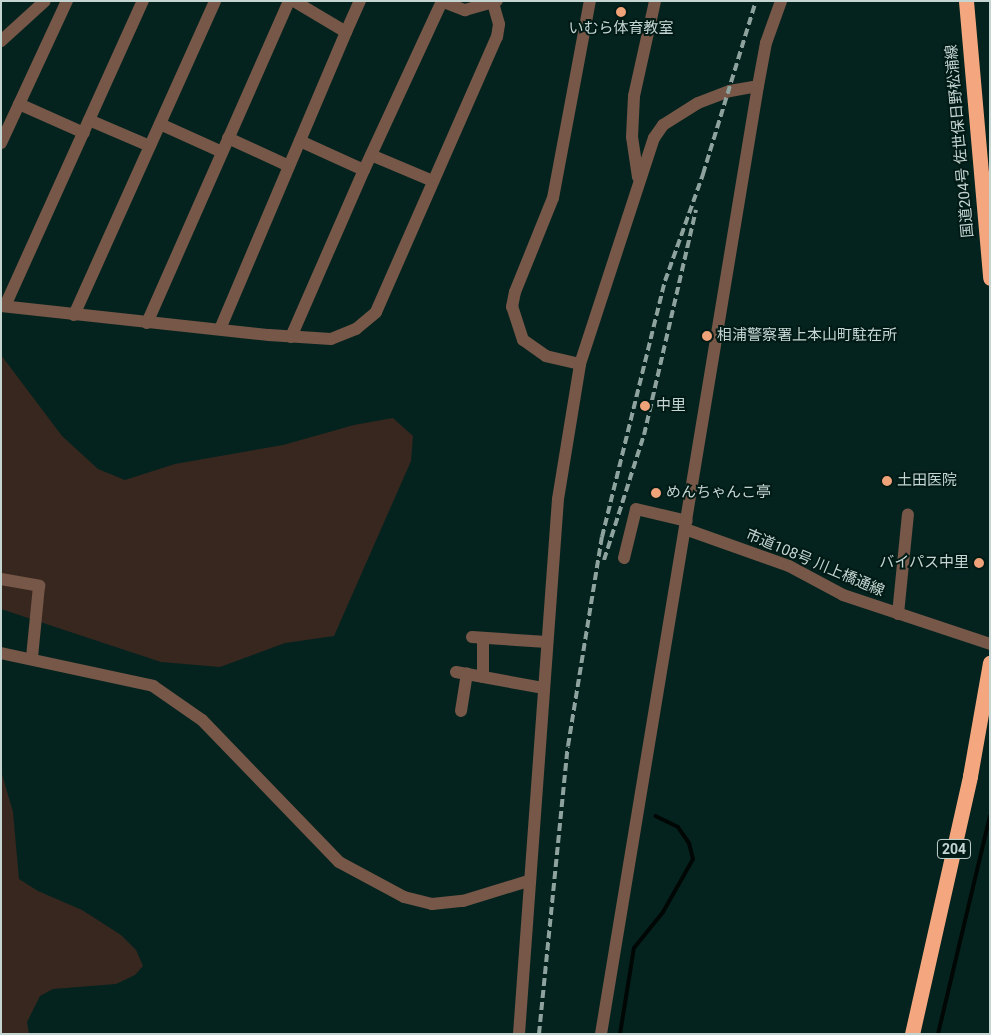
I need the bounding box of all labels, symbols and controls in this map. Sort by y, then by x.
marker: いむら体育教室 [615,6,627,18]
place label: いむら体育教室 [569,20,673,38]
street label: 国道204号 佐世保日野松浦線 [943,44,977,238]
place label: 相浦警察署上本山町駐在所 [717,327,897,345]
marker: 相浦警察署上本山町駐在所 [701,330,713,342]
place label: 中里 [656,397,686,415]
marker: 中里 [638,399,652,413]
place label: 土田医院 [897,472,957,490]
marker: 土田医院 [881,475,893,487]
place label: めんちゃんこ亭 [666,484,771,502]
marker: めんちゃんこ亭 [650,487,662,499]
street label: 市道108号 川上橋通線 [743,526,887,600]
place label: バイパス中里 [879,554,969,572]
marker: バイパス中里 [973,557,985,569]
road number: 204 [936,838,972,861]

